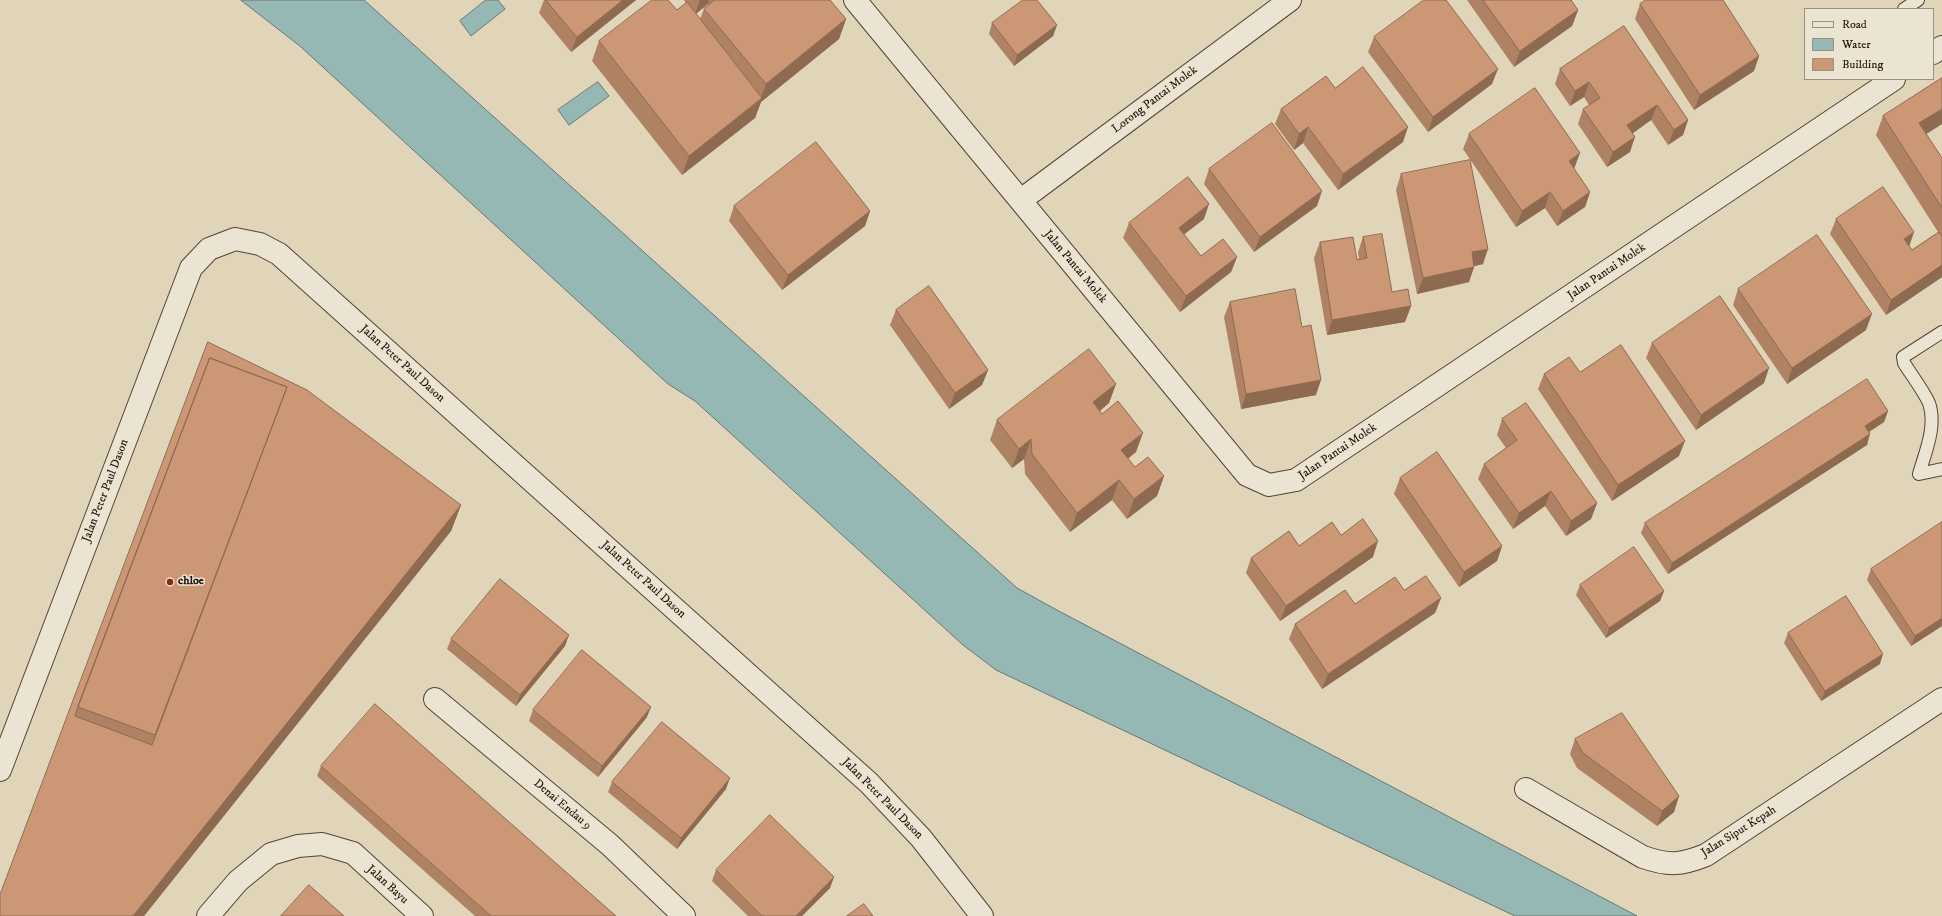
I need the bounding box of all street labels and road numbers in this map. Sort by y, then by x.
street label: Lorong Pantai Molek [1109,63,1201,137]
street label: Jalan Pantai Molek [1040,227,1110,307]
street label: Jalan Pantai Molek [1565,241,1649,303]
street label: Jalan Peter Paul Dason [357,322,447,406]
street label: Jalan Pantai Molek [1296,421,1380,483]
street label: Jalan Peter Paul Dason [80,438,132,544]
street label: Jalan Peter Paul Dason [598,538,688,622]
street label: Jalan Peter Paul Dason [838,755,926,843]
street label: Denai Endau 9 [530,777,594,833]
street label: Jalan Siput Kepah [1699,803,1779,861]
street label: Jalan Bayu [363,862,411,908]

